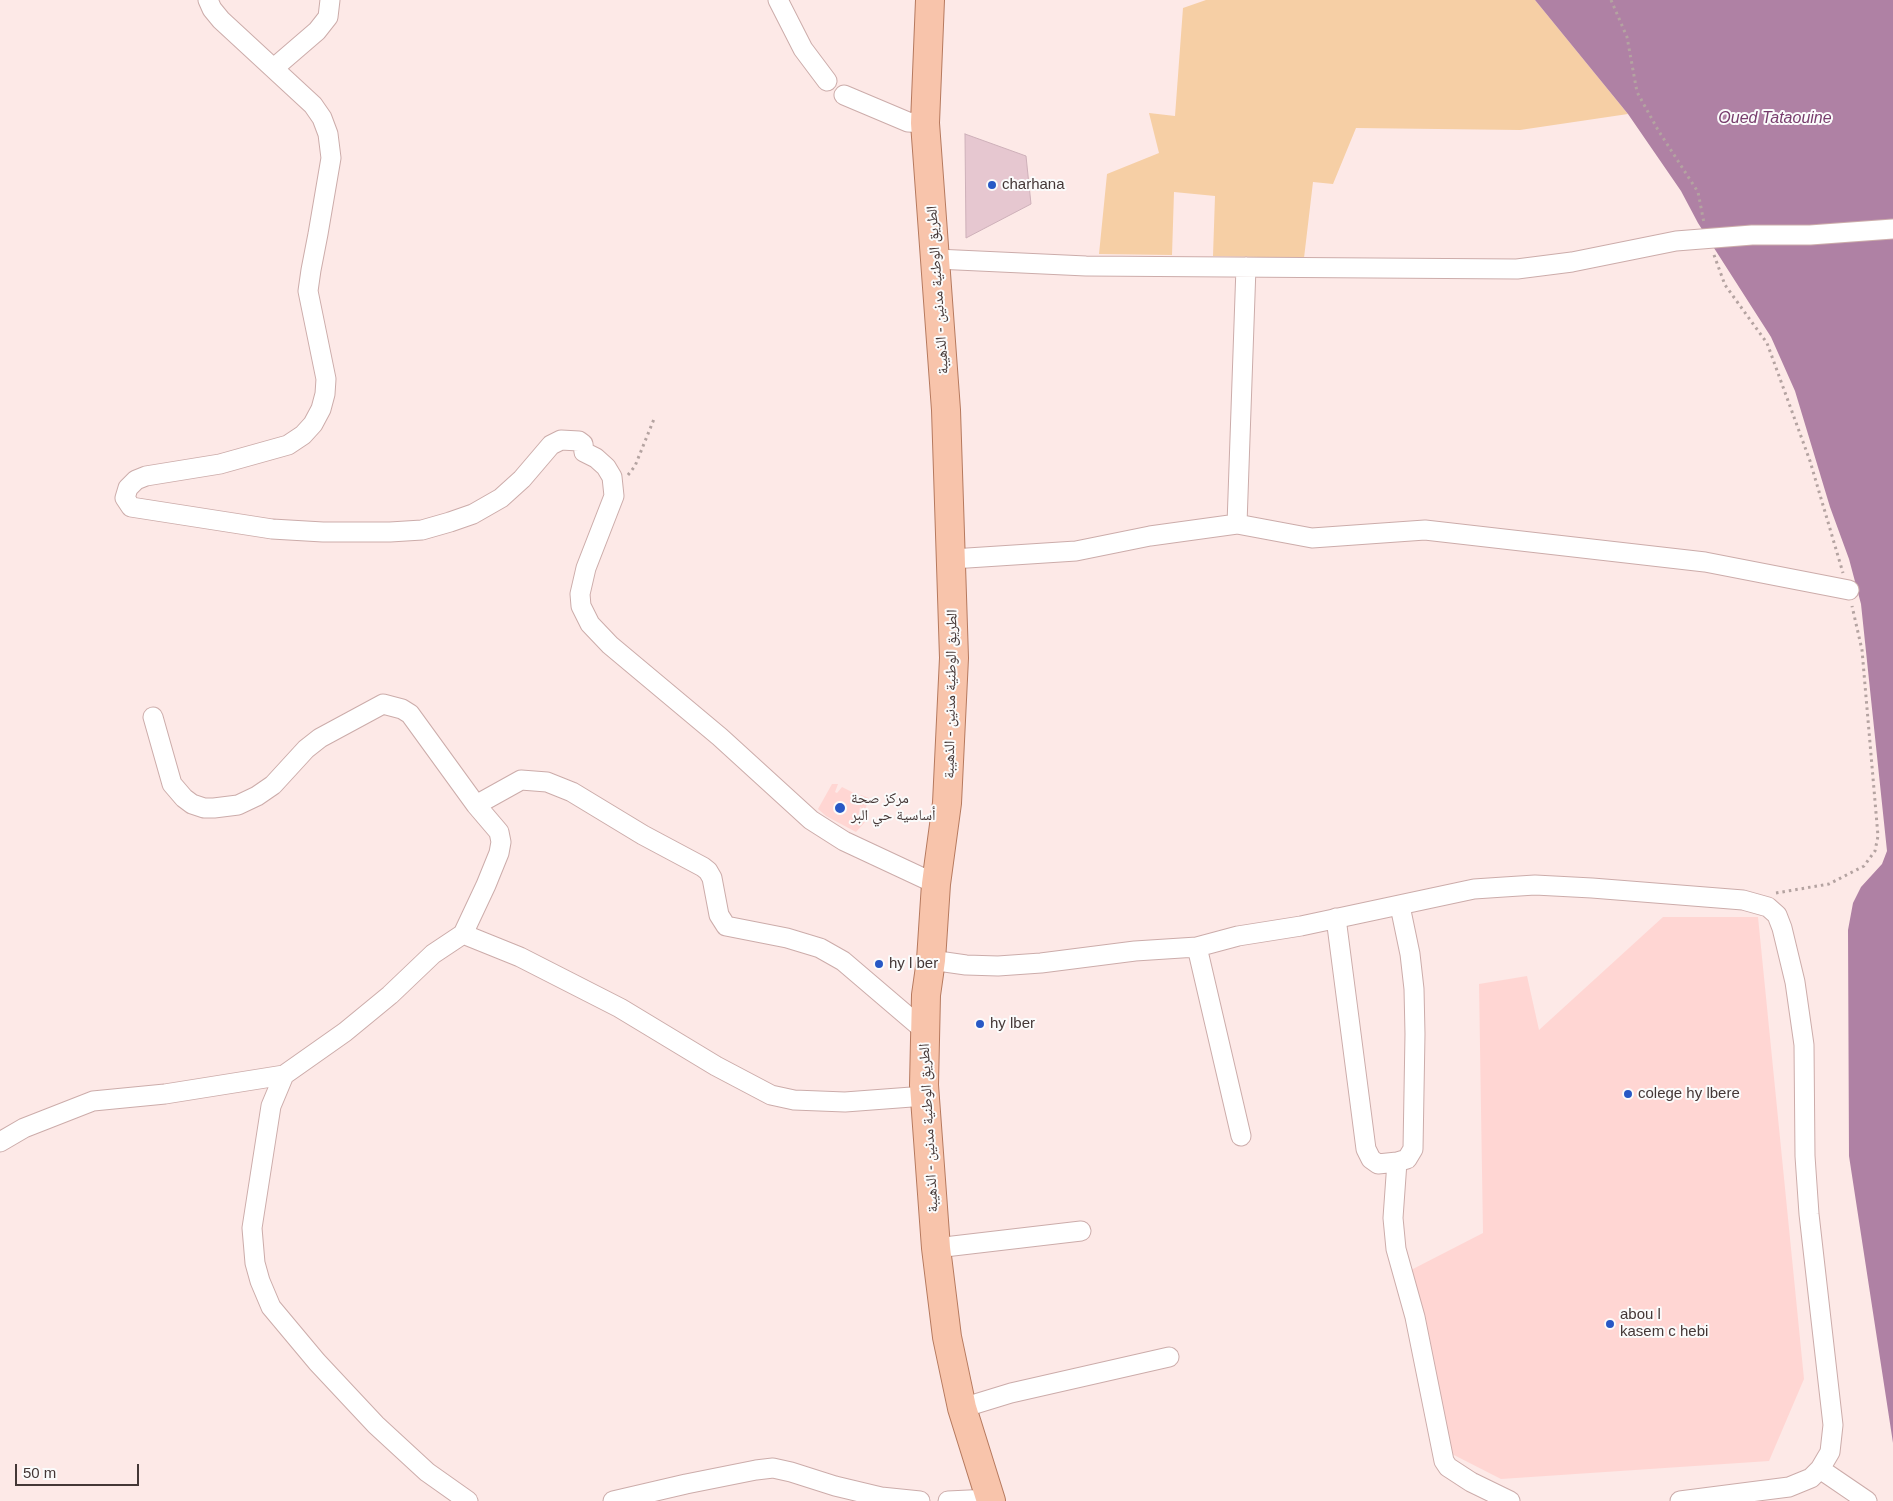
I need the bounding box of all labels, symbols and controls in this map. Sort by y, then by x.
water label: Oued Tataouine [1718,109,1832,129]
place label: charhana [1002,176,1065,194]
marker: charhana [986,179,998,191]
street label: الطريق الوطنية مدنين - الذهيبة [923,205,953,375]
street label: الطريق الوطنية مدنين - الذهيبة [941,609,961,779]
place label: مركز صحة أساسية حي البر [851,790,936,825]
marker: مركز صحة أساسية حي البر [833,801,847,815]
place label: hy l ber [889,955,938,973]
marker: hy l ber [873,958,885,970]
place label: hy lber [990,1015,1035,1033]
marker: hy lber [974,1018,986,1030]
street label: الطريق الوطنية مدنين - الذهيبة [916,1043,942,1213]
place label: colege hy lbere [1638,1085,1740,1103]
marker: colege hy lbere [1622,1088,1634,1100]
place label: abou l kasem c hebi [1620,1306,1708,1341]
marker: abou l kasem c hebi [1604,1318,1616,1330]
scale bar [18,1454,141,1486]
text: 50 m [23,1464,56,1481]

